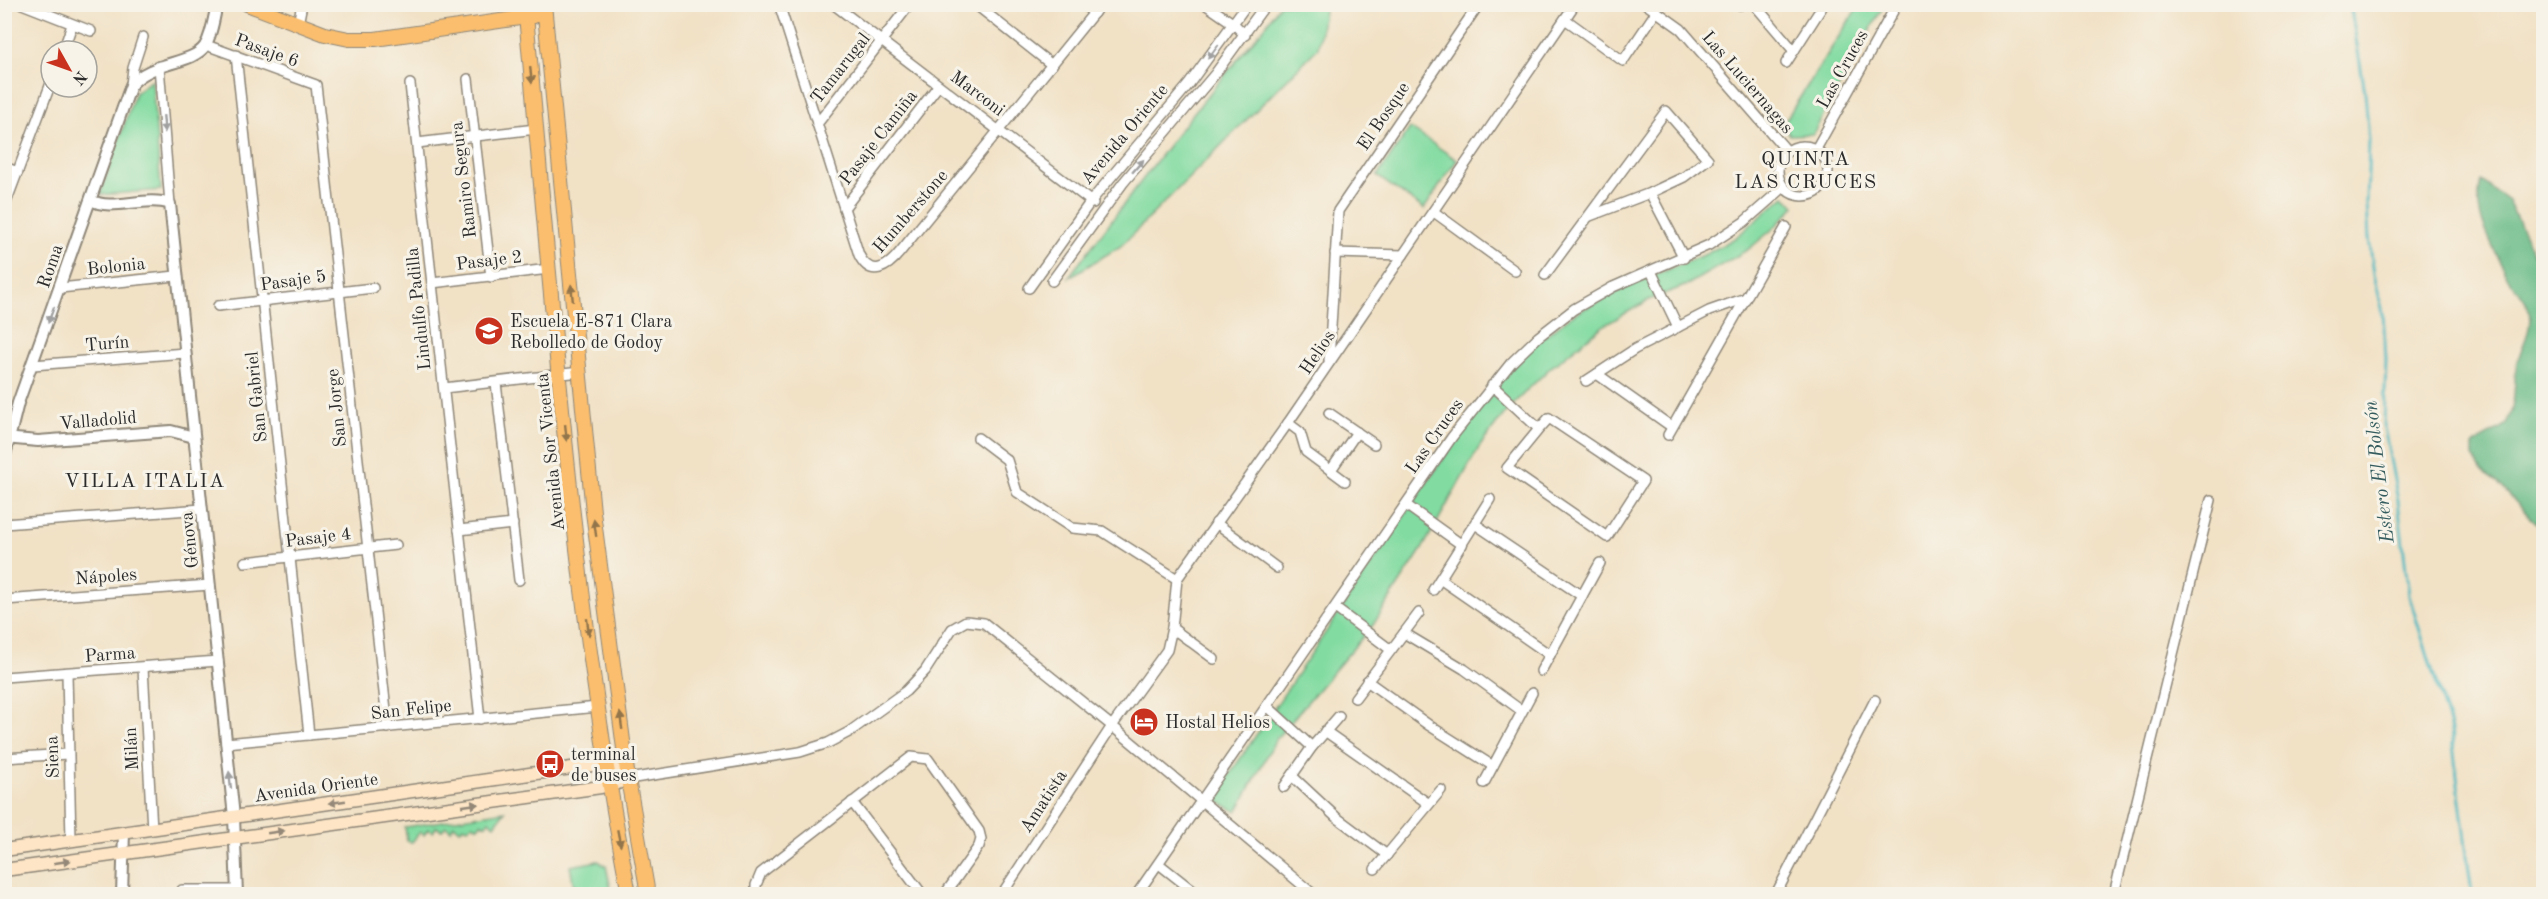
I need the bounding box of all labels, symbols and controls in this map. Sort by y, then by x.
street label: Las Cruces [1814,27,1872,112]
street label: Las Luciernagas [1698,28,1796,137]
street label: Tamarugal [808,30,874,107]
street label: Pasaje 6 [232,31,301,71]
north arrow [39,39,99,99]
one-way arrow [1207,44,1219,60]
one-way arrow [526,66,536,85]
text: N [68,68,89,88]
street label: Marconi [947,68,1008,120]
street label: El Bosque [1354,79,1413,154]
street label: Avenida Oriente [1078,81,1172,188]
street label: Pasaje Camiña [836,87,921,188]
one-way arrow [159,115,169,134]
street label: Ramiro Segura [448,120,480,239]
district label: QUINTA LAS CRUCES [1734,150,1878,193]
one-way arrow [1131,159,1144,174]
street label: Humberstone [870,167,952,257]
street label: Roma [35,242,67,291]
street label: Lindulfo Padilla [404,246,434,371]
street label: Pasaje 2 [455,248,523,274]
street label: Bolonia [86,255,146,279]
street label: Pasaje 5 [259,267,327,295]
one-way arrow [567,283,577,302]
one-way arrow [45,306,55,324]
place label: Escuela E-871 Clara Rebolledo de Godoy [510,313,672,352]
school or university icon: Escuela E-871 Clara Rebolledo de Godoy [473,315,505,347]
street label: Helios [1297,327,1339,378]
street label: Turín [84,333,130,355]
street label: San Gabriel [243,350,271,443]
street label: San Jorge [324,368,350,448]
street label: Avenida Sor Vicenta [534,372,568,532]
street label: Las Cruces [1403,396,1467,477]
water label: Estero El Bolsón [2361,399,2399,545]
street label: Valladolid [59,409,137,433]
one-way arrow [561,424,571,443]
district label: VILLA ITALIA [64,472,226,492]
street label: Génova [178,511,202,569]
one-way arrow [590,518,600,537]
street label: Pasaje 4 [284,525,352,551]
street label: Nápoles [75,566,138,588]
one-way arrow [583,618,593,637]
street label: Parma [84,644,136,666]
street label: San Felipe [370,697,452,723]
hotel icon: Hostal Helios [1128,706,1160,738]
one-way arrow [616,711,625,730]
place label: Hostal Helios [1165,714,1270,732]
street label: Milán [122,727,142,771]
street label: Siena [43,735,63,779]
place label: terminal de buses [571,746,637,785]
bus stop icon: terminal de buses [534,748,566,780]
street label: Amatista [1017,767,1071,836]
one-way arrow [225,770,235,789]
street label: Avenida Oriente [253,770,379,806]
one-way arrow [328,797,347,806]
one-way arrow [460,801,479,810]
one-way arrow [267,828,286,837]
one-way arrow [614,829,623,848]
one-way arrow [53,857,72,866]

